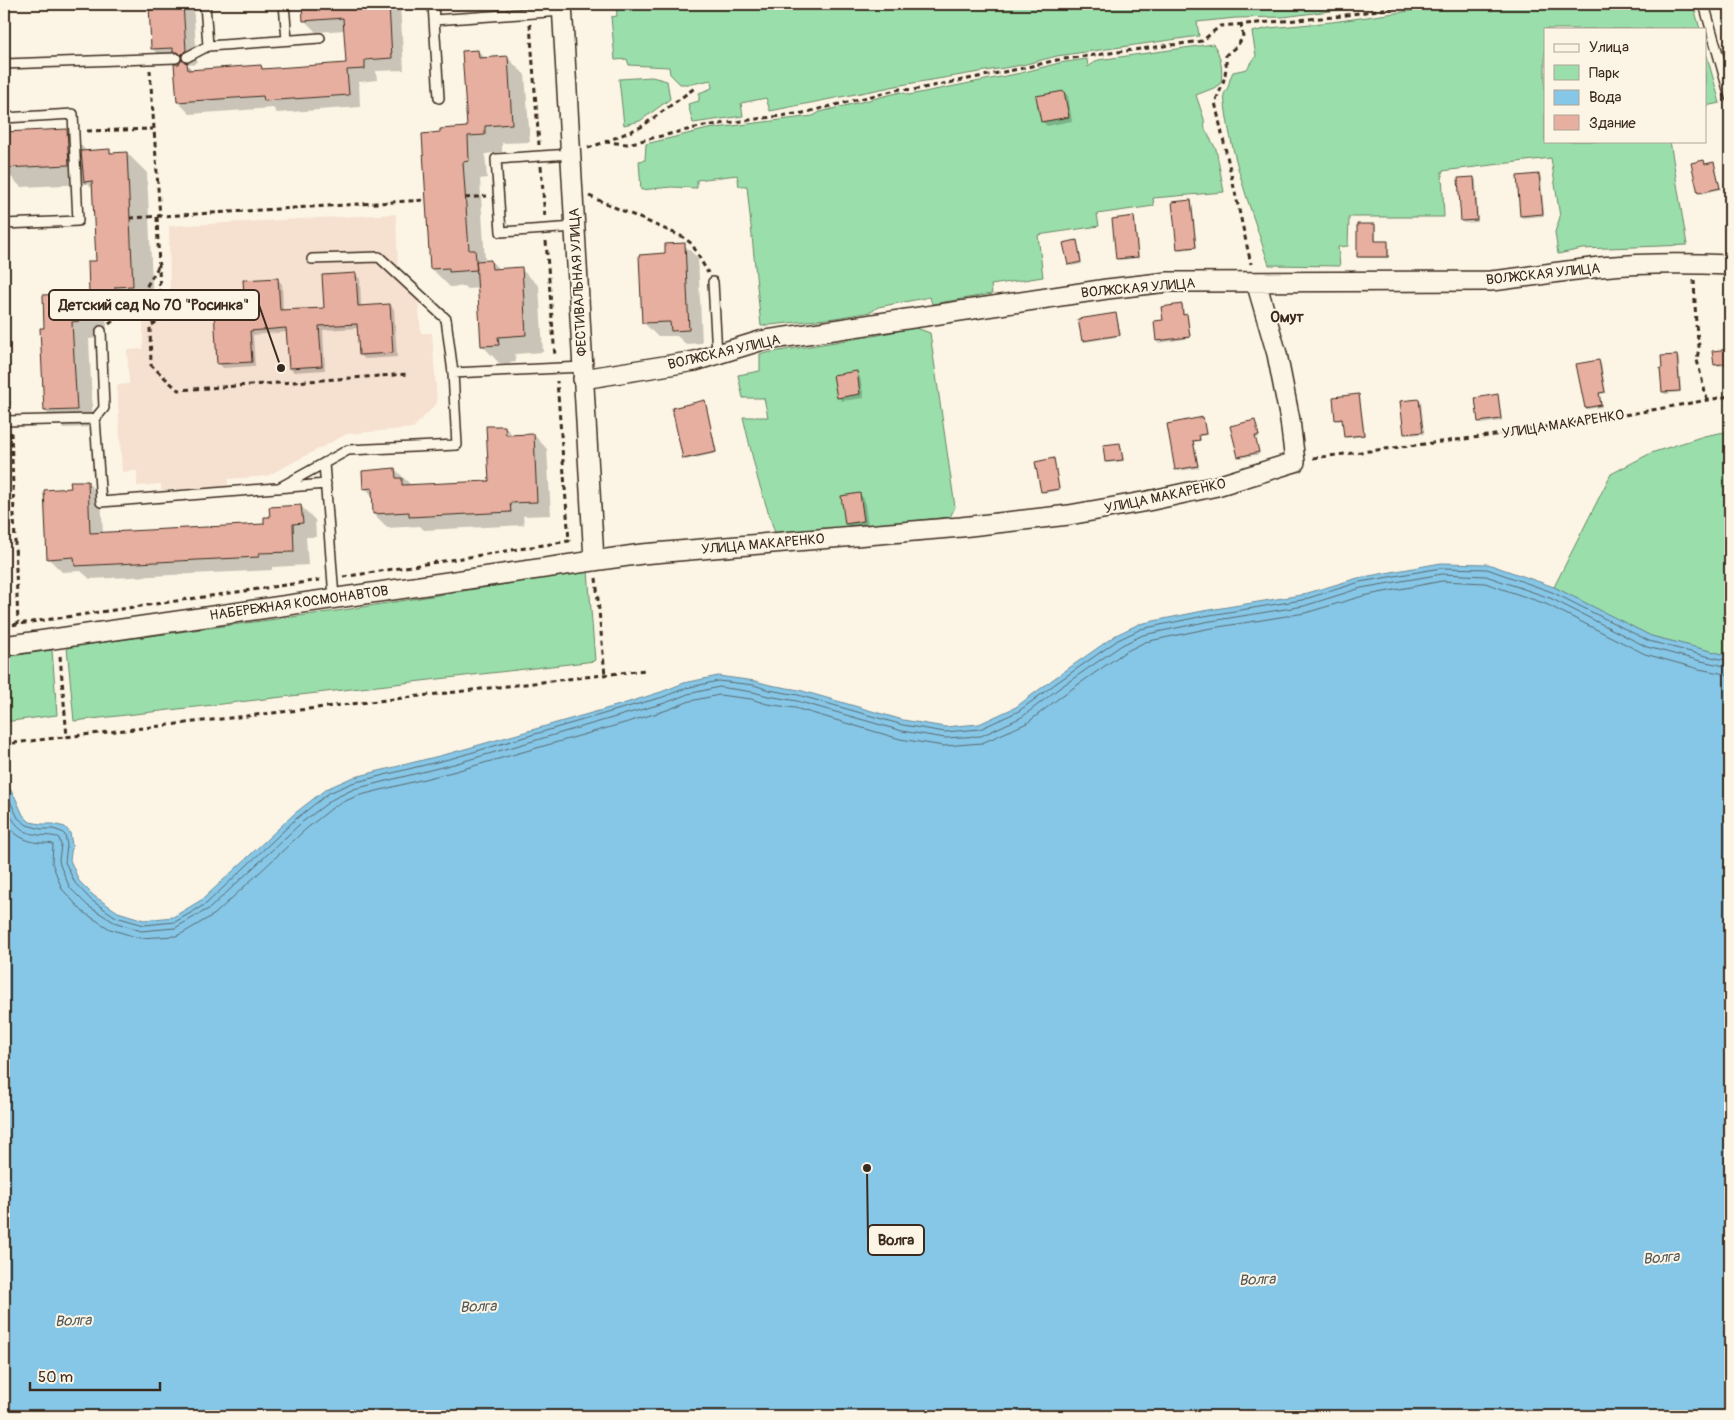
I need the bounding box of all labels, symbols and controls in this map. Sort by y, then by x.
legend [1544,28,1706,142]
text: Улица [1589,38,1629,57]
text: Парк [1589,64,1620,83]
text: Вода [1589,88,1622,107]
text: Здание [1589,114,1636,133]
street label: ФЕСТИВАЛЬНАЯ УЛИЦА [566,207,590,357]
street label: ВОЛЖСКАЯ УЛИЦА [1485,260,1601,288]
street label: ВОЛЖСКАЯ УЛИЦА [1080,275,1196,301]
callout: Детский сад № 70 "Росинка" [49,290,259,320]
text: Детский сад № 70 "Росинка" [58,296,249,315]
district label: Омут [1270,308,1304,327]
street label: ВОЛЖСКАЯ УЛИЦА [666,331,782,373]
street label: УЛИЦА МАКАРЕНКО [1501,406,1625,442]
street label: УЛИЦА МАКАРЕНКО [1103,475,1227,517]
street label: УЛИЦА МАКАРЕНКО [701,530,825,558]
street label: НАБЕРЕЖНАЯ КОСМОНАВТОВ [209,582,390,624]
callout: Волга [868,1225,924,1255]
text: Волга [878,1231,914,1250]
water label: Волга [1642,1247,1681,1269]
water label: Волга [1238,1270,1277,1290]
water label: Волга [459,1297,498,1317]
water label: Волга [54,1311,93,1331]
scale bar [30,1360,160,1392]
text: 50 m [38,1368,73,1387]

